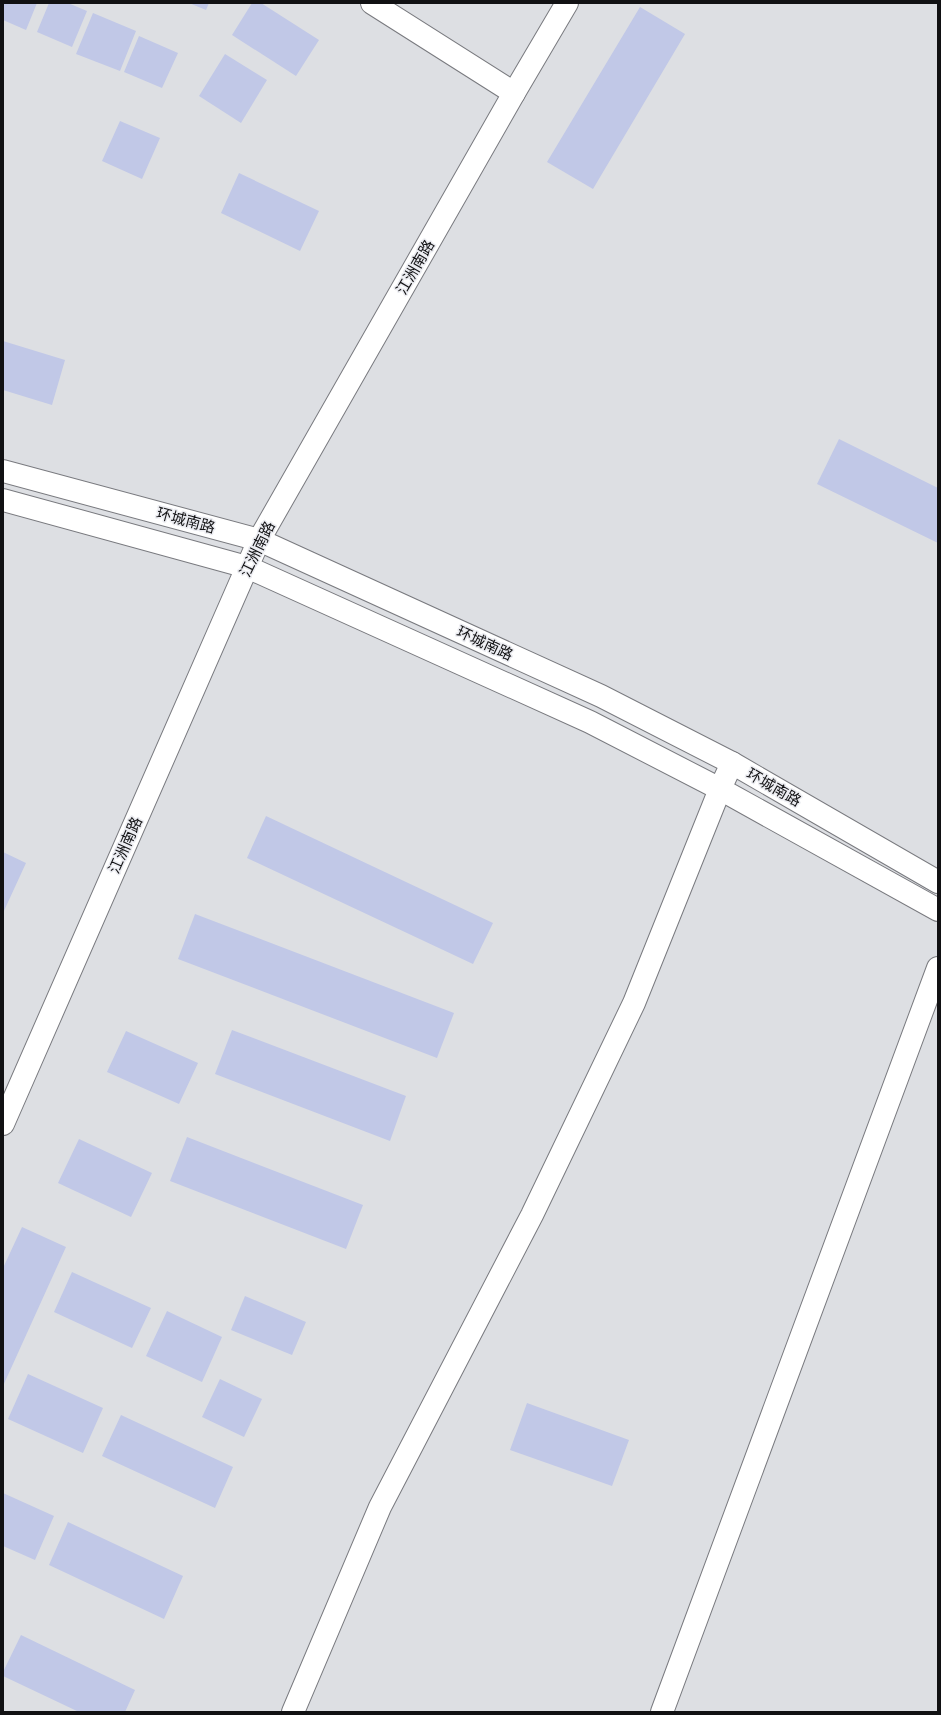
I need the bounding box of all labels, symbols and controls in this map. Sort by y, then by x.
street label: 江洲南路 [392,236,438,298]
street label: 环城南路 [155,503,217,537]
street label: 江洲南路 [235,518,279,580]
street label: 环城南路 [454,622,516,664]
street label: 环城南路 [743,764,805,810]
street label: 江洲南路 [104,814,146,876]

